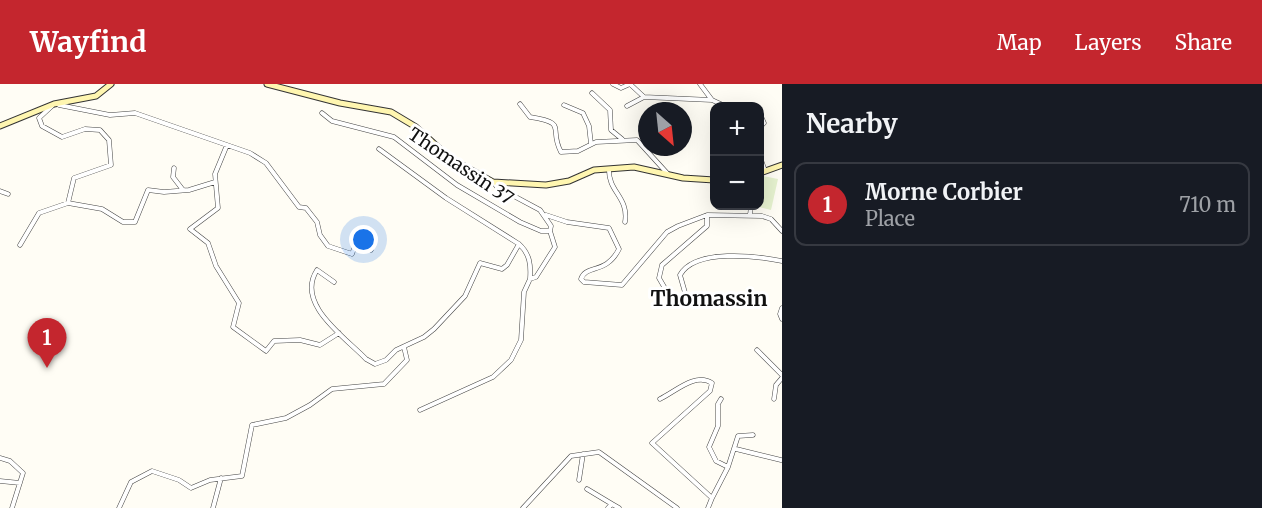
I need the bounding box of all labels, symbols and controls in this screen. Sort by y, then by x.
text: Wayfind [30,24,146,60]
text: Map [997,29,1042,56]
text: Layers [1075,29,1142,56]
text: Share [1175,29,1232,56]
north arrow [638,102,692,156]
map controls [710,102,764,210]
button: + [710,102,764,156]
text: Nearby [806,107,898,140]
street label: Thomassin 37 [404,122,518,210]
button: − [710,156,764,210]
text: Morne Corbier [865,178,1023,206]
text: 1 [823,192,832,217]
text: 710 m [1179,192,1236,217]
text: Place [865,206,915,231]
your location [349,225,378,254]
district label: Thomassin [650,285,768,312]
pin: 1 [28,318,66,368]

